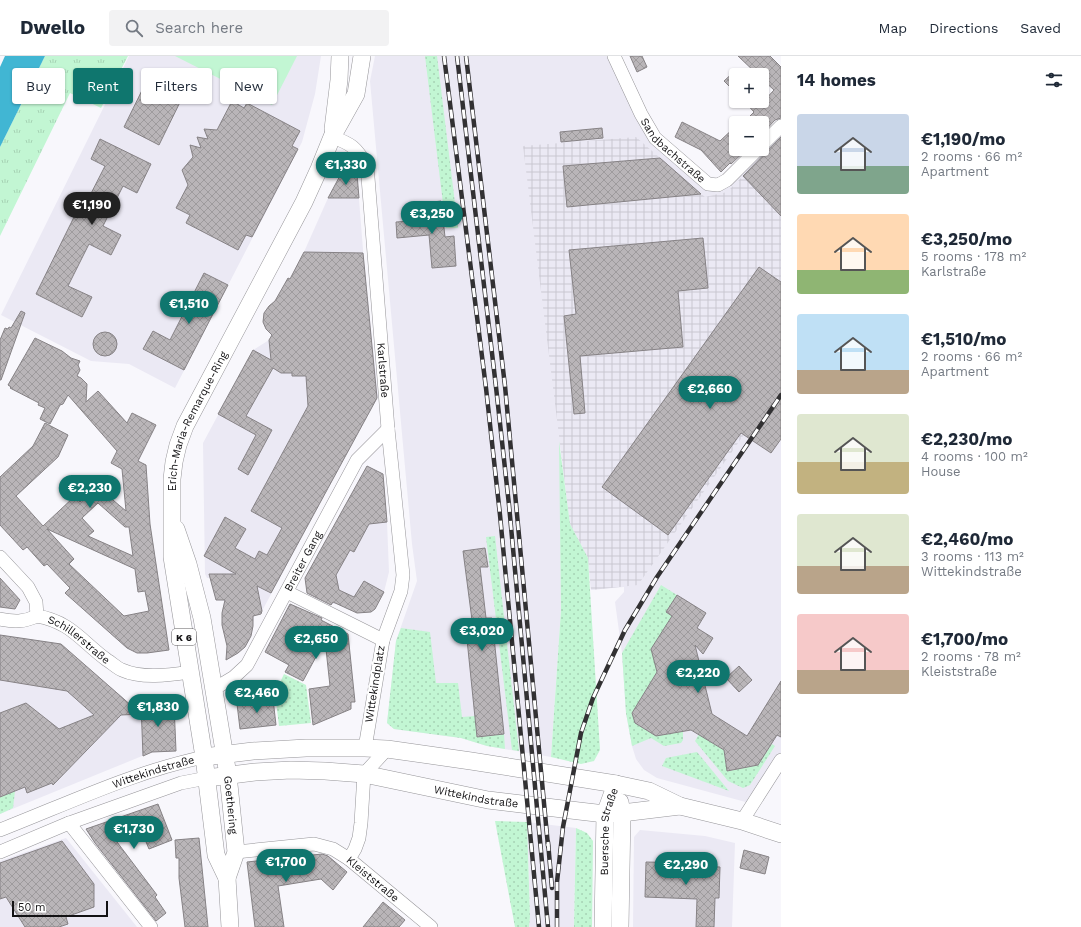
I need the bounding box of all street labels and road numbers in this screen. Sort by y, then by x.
street label: Sandbachstraße [638,115,708,185]
street label: Karlstraße [375,342,392,398]
street label: Erich-Maria-Remarque-Ring [165,349,230,491]
street label: Breiter Gang [281,528,324,593]
street label: Schillerstraße [46,613,113,667]
road number: K 6 [172,629,196,645]
street label: Wittekindplatz [362,644,388,724]
street label: Wittekindstraße [110,753,196,791]
street label: Goethering [222,775,241,835]
street label: Wittekindstraße [433,782,519,810]
street label: Buersche Straße [597,786,621,876]
street label: Kleiststraße [344,853,402,904]

